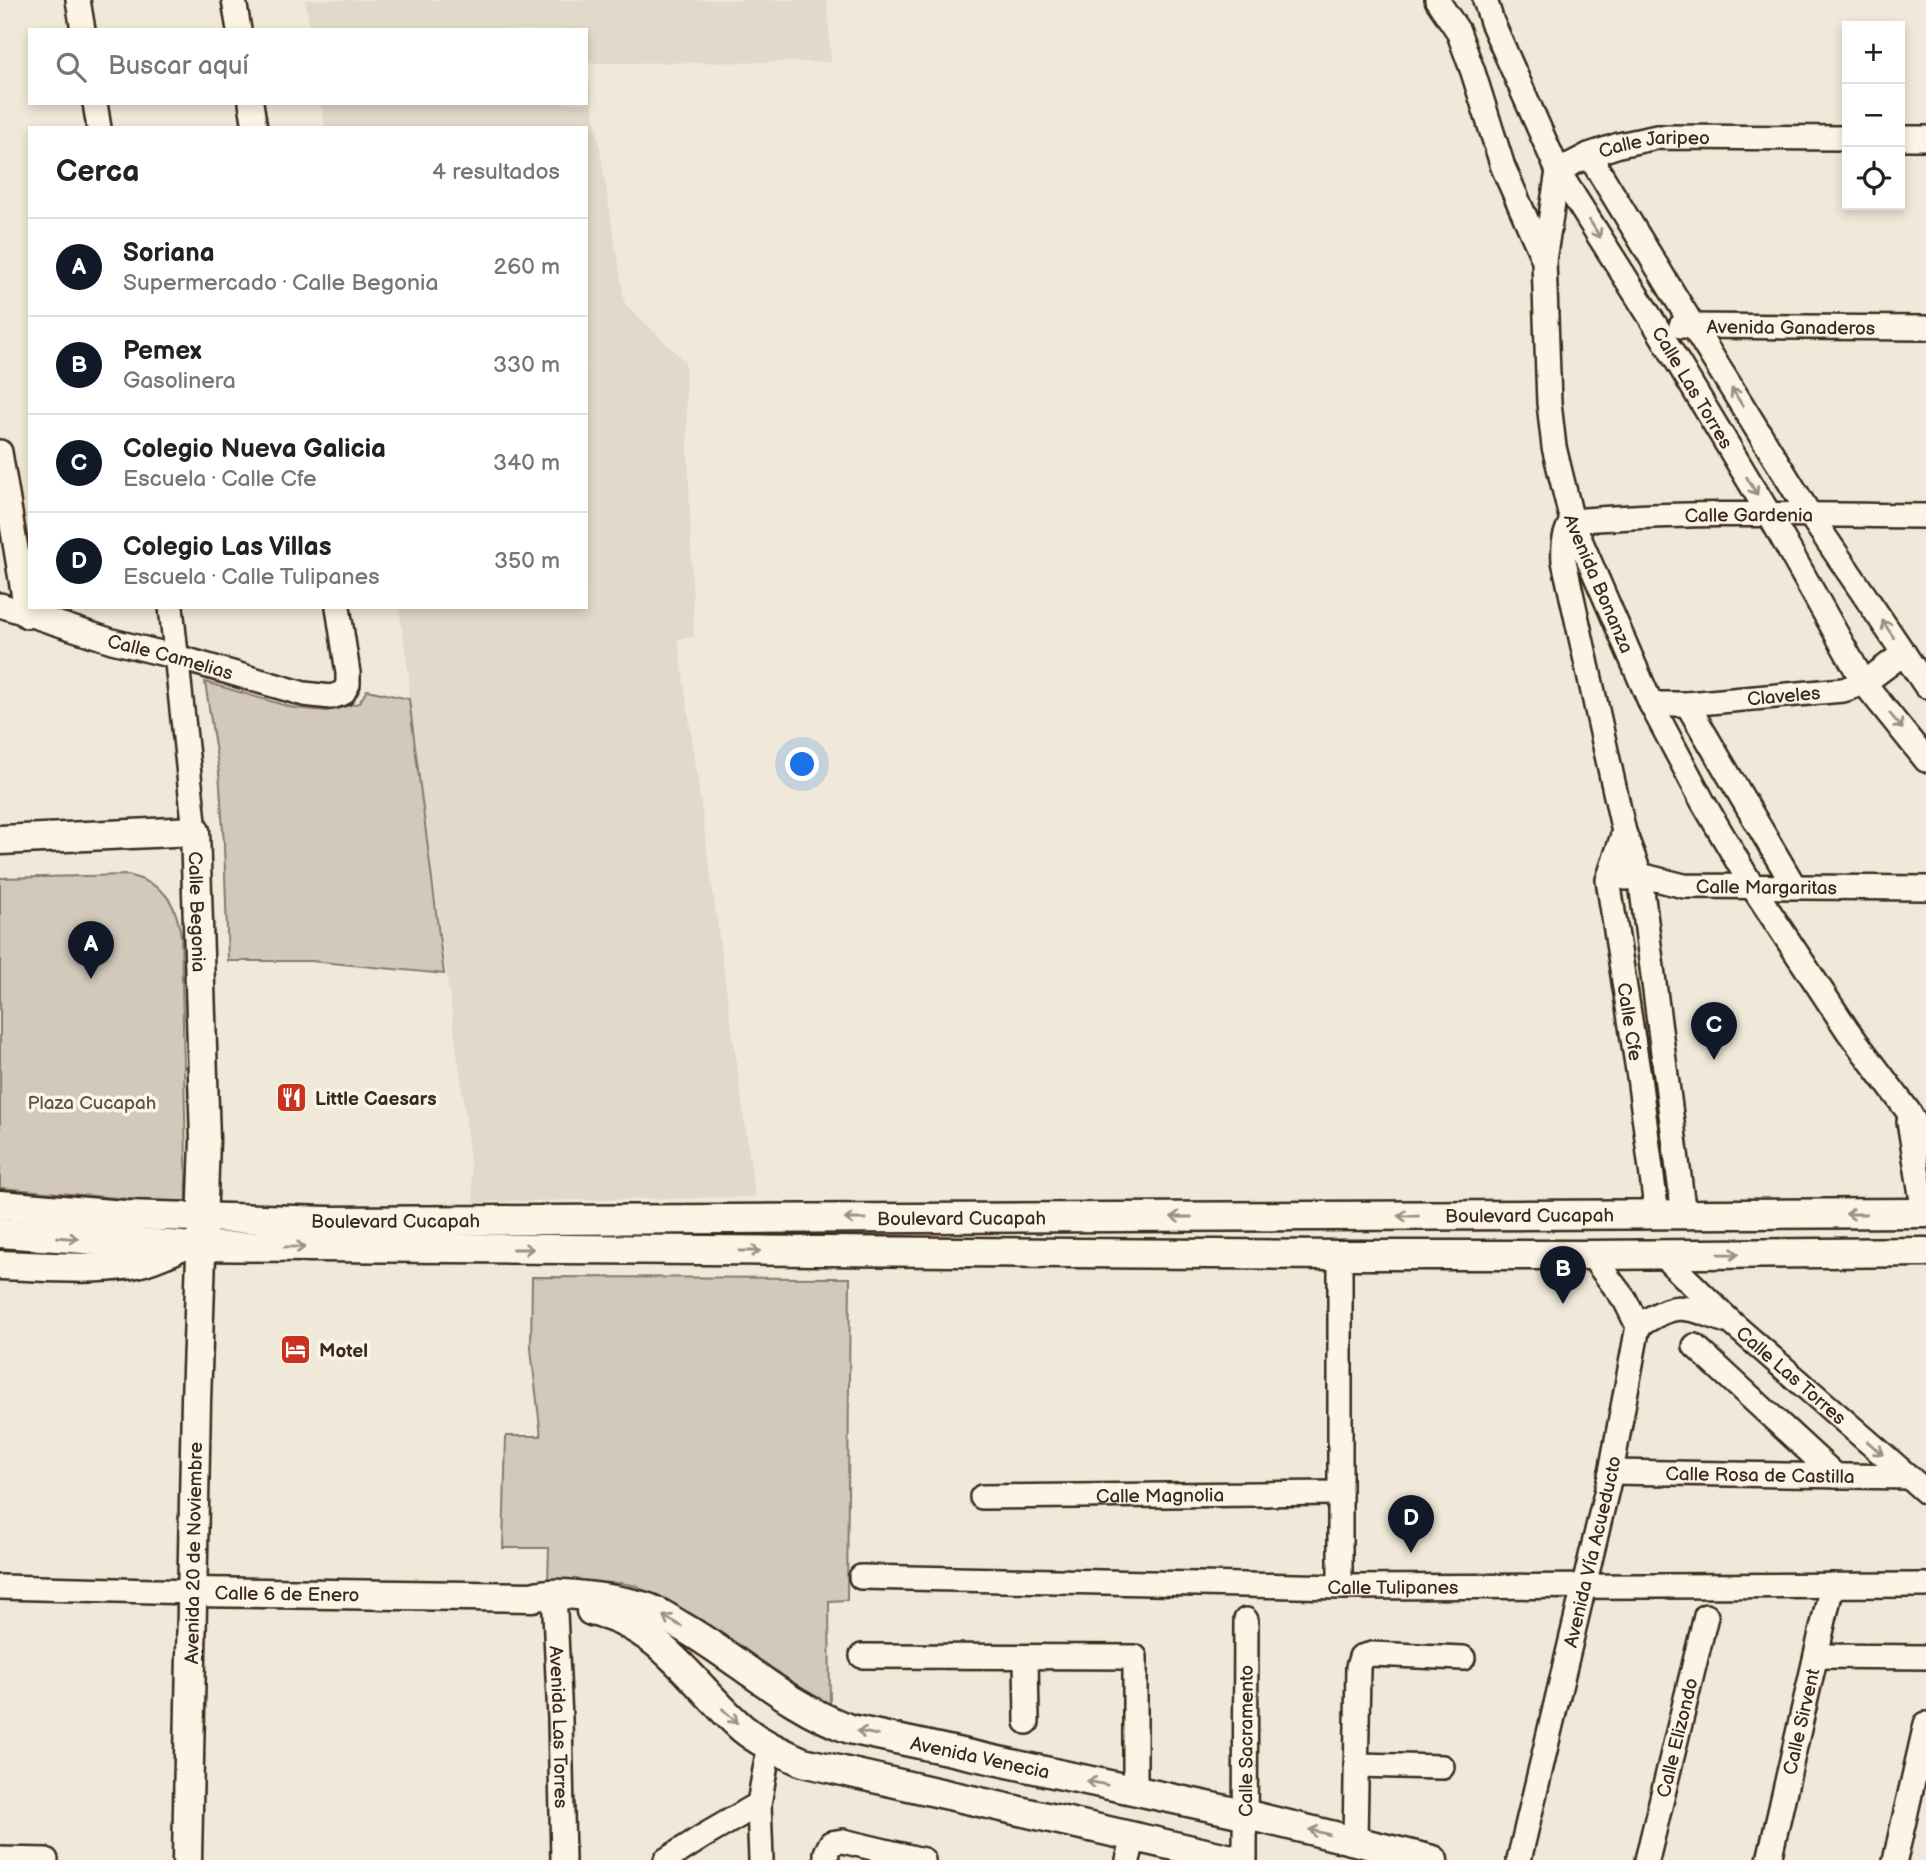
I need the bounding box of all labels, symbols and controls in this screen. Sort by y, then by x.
map controls [1842,21,1905,210]
button: + [1842,21,1905,84]
search box [28,28,588,105]
icon: search [52,48,90,86]
text: Buscar aquí [108,51,249,82]
button: − [1842,84,1905,147]
street label: Calle Jaripeo [1596,127,1710,164]
button: locate [1842,147,1905,210]
text: Cerca [56,154,139,190]
text: 4 resultados [432,158,560,186]
one-way arrow [1588,218,1602,238]
text: Soriana [123,238,215,269]
text: A [72,253,86,281]
text: 260 m [494,253,560,281]
text: Supermercado · Calle Begonia [123,269,438,297]
street label: Avenida Ganaderos [1707,316,1875,341]
street label: Calle Las Torres [1646,323,1737,453]
text: Pemex [123,336,201,367]
text: B [71,351,87,379]
text: 330 m [493,351,560,379]
text: Gasolinera [123,367,236,395]
one-way arrow [1730,388,1744,408]
text: Colegio Nueva Galicia [123,434,386,465]
text: C [71,449,87,477]
text: 340 m [493,449,560,477]
text: Escuela · Calle Cfe [123,465,317,493]
one-way arrow [1745,475,1759,495]
street label: Calle Gardenia [1684,504,1813,528]
street label: Avenida Bonanza [1558,512,1638,657]
text: Colegio Las Villas [123,532,332,563]
text: D [71,547,87,575]
text: 350 m [494,547,560,575]
text: Escuela · Calle Tulipanes [123,563,380,591]
one-way arrow [1881,620,1895,639]
street label: Calle Camelias [105,630,236,686]
street label: Claveles [1746,682,1821,712]
one-way arrow [1888,712,1903,730]
your location [785,747,819,781]
street label: Calle Begonia [183,851,210,973]
street label: Calle Margaritas [1696,876,1837,900]
pin: A [68,921,114,979]
street label: Calle Cfe [1611,981,1646,1063]
pin: C [1691,1002,1737,1060]
restaurant icon: Little Caesars [275,1081,309,1115]
place label: Little Caesars [315,1088,437,1111]
park label: Plaza Cucapah [28,1092,156,1115]
street label: Boulevard Cucapah [1445,1205,1614,1228]
street label: Boulevard Cucapah [877,1207,1046,1231]
one-way arrow [1845,1207,1868,1220]
one-way arrow [1397,1209,1420,1223]
street label: Boulevard Cucapah [311,1210,480,1234]
one-way arrow [1169,1210,1192,1224]
one-way arrow [844,1212,867,1226]
one-way arrow [56,1232,79,1245]
one-way arrow [284,1240,307,1254]
one-way arrow [511,1242,534,1256]
one-way arrow [739,1244,762,1258]
pin: B [1540,1246,1586,1304]
one-way arrow [1718,1247,1741,1261]
street label: Calle Las Torres [1731,1322,1850,1430]
hotel icon: Motel [279,1333,313,1367]
place label: Motel [319,1340,368,1363]
one-way arrow [1866,1440,1884,1456]
street label: Avenida 20 de Noviembre [181,1442,208,1664]
street label: Avenida Vía Acueducto [1560,1454,1627,1650]
street label: Calle Rosa de Castilla [1665,1463,1855,1489]
street label: Calle Magnolia [1096,1484,1224,1509]
pin: D [1388,1495,1434,1553]
street label: Calle Tulipanes [1327,1577,1458,1600]
street label: Calle 6 de Enero [214,1582,360,1607]
one-way arrow [662,1614,682,1628]
street label: Avenida Las Torres [544,1645,572,1808]
street label: Calle Sacramento [1235,1665,1259,1817]
street label: Calle Sirvent [1779,1666,1826,1777]
street label: Calle Elizondo [1653,1676,1704,1800]
one-way arrow [721,1708,738,1725]
one-way arrow [856,1726,879,1740]
street label: Avenida Venecia [908,1732,1052,1785]
one-way arrow [1086,1775,1109,1789]
one-way arrow [1308,1824,1331,1838]

